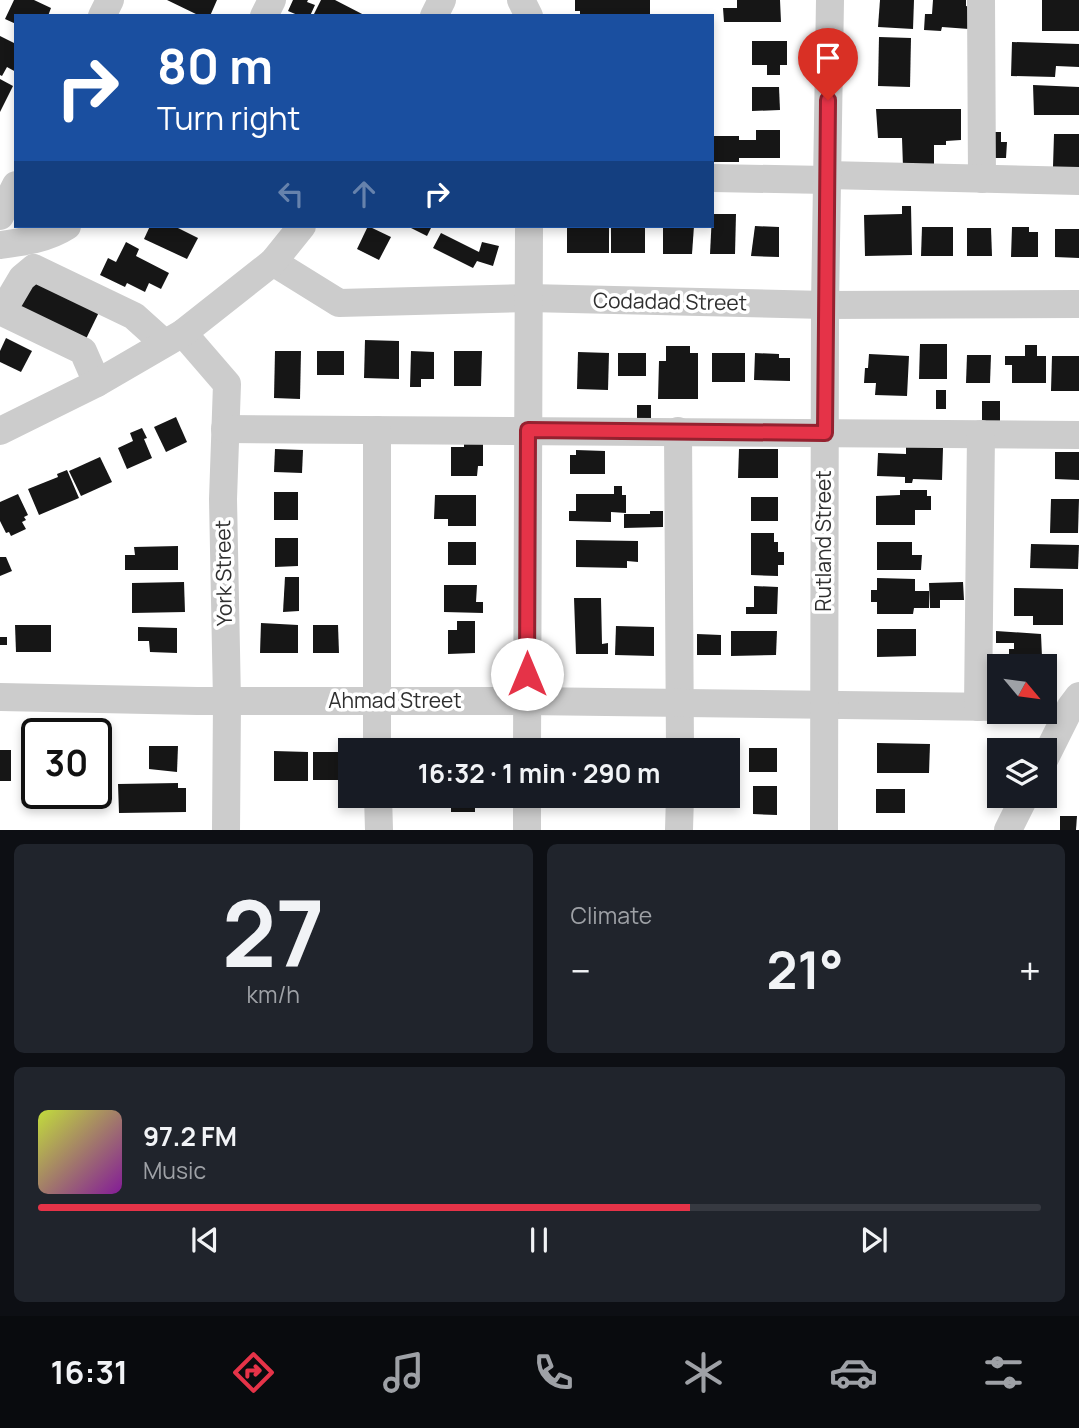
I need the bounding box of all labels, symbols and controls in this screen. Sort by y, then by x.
pin [798,28,858,100]
text: 80 m [157,32,273,99]
icon: arrive [809,39,847,77]
icon: right [42,42,133,133]
text: Turn right [157,96,300,140]
icon: left [272,175,310,213]
icon: ahead [345,175,383,213]
icon: right [418,175,456,213]
street label: Codadad Street [593,286,747,316]
street label: Rutland Street [809,470,837,612]
street label: York Street [208,520,238,626]
position arrow [490,637,564,711]
north arrow [987,654,1057,724]
map controls [987,654,1057,808]
street label: Ahmad Street [328,686,462,714]
speed limit sign: 30 [21,718,112,809]
button: layers [987,738,1057,808]
text: 16:32 · 1 min · 290 m [418,755,660,791]
text: 27 [222,870,325,994]
text: Climate [571,899,652,931]
text: 21° [766,934,844,1005]
text: − [571,944,591,996]
text: + [1019,944,1041,996]
text: km/h [247,978,300,1010]
text: 97.2 FM [143,1118,237,1154]
text: Music [143,1154,206,1186]
icon: previous [186,1221,224,1259]
icon: pause [520,1221,558,1259]
icon: next [855,1221,893,1259]
icon: directions [229,1348,278,1397]
icon: music [379,1348,428,1397]
icon: phone [529,1348,578,1397]
icon: climate [679,1348,728,1397]
icon: car [829,1348,878,1397]
icon: filters [979,1348,1028,1397]
text: 16:31 [51,1350,128,1394]

